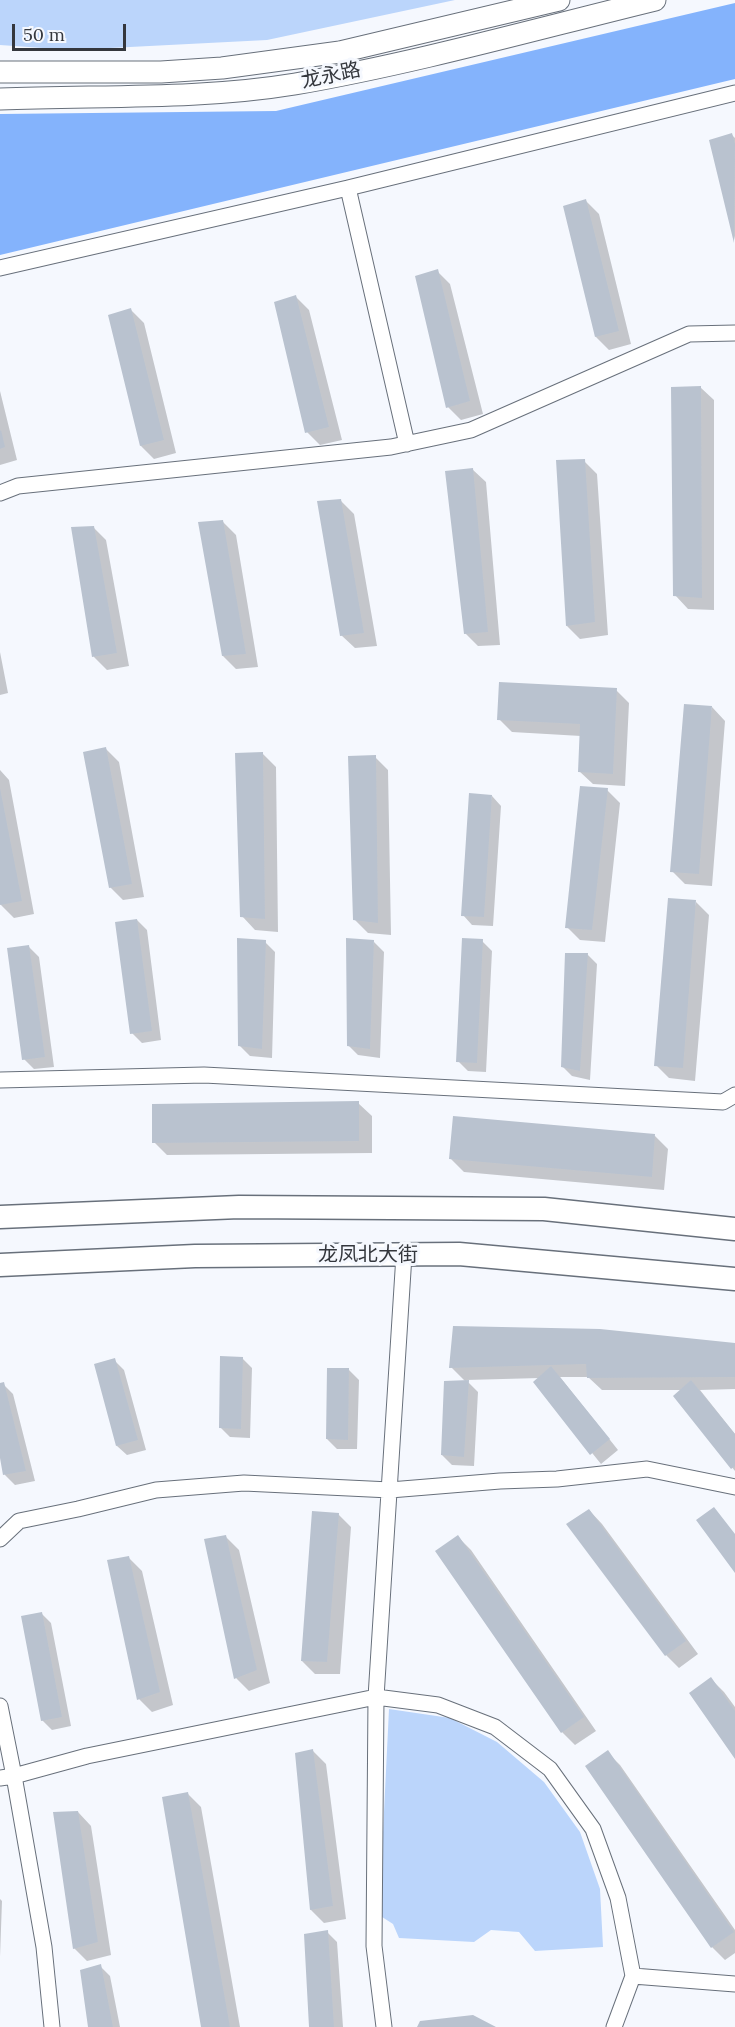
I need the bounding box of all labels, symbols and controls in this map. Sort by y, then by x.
scale bar [15,12,129,50]
text: 50 m [23,23,65,46]
street label: 龙永路 [299,58,363,94]
street label: 龙凤北大街 [318,1243,418,1267]

